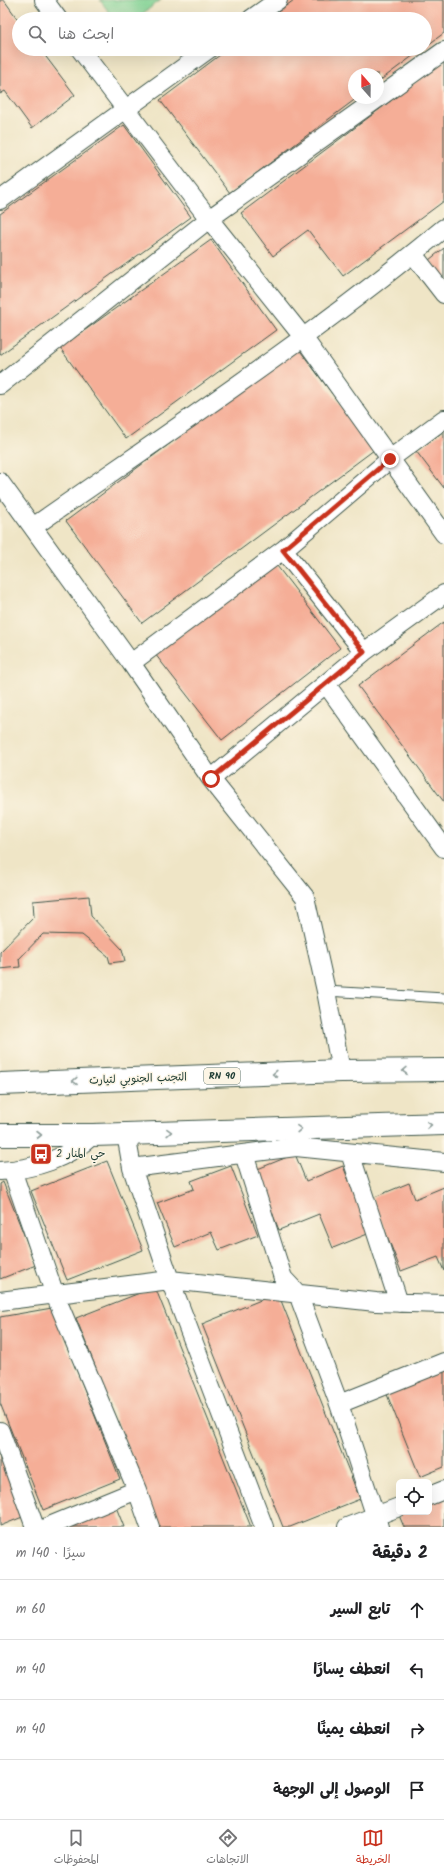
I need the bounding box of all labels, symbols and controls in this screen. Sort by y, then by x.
search box [12,12,432,56]
icon: search [26,23,48,45]
text: ابحث هنا [58,23,114,47]
north arrow [348,68,384,104]
route end [381,450,399,468]
route start [202,770,220,788]
one-way arrow [402,1067,408,1075]
street label: التجنب الجنوبي لتيارت [89,1068,187,1091]
road number: RN 90 [204,1068,240,1084]
one-way arrow [272,1069,278,1078]
one-way arrow [72,1077,78,1085]
one-way arrow [426,1121,432,1129]
one-way arrow [296,1124,302,1133]
one-way arrow [166,1128,172,1137]
one-way arrow [36,1131,42,1139]
bus stop icon: حي المنار 2 [28,1141,54,1167]
place label: حي المنار 2 [56,1145,106,1164]
map controls [396,1479,432,1515]
button: locate [396,1479,432,1515]
text: 2 دقيقة [372,1540,428,1567]
text: سيرًا · 140 m [16,1543,85,1564]
text: تابع السير [331,1598,390,1622]
text: 60 m [16,1599,45,1620]
icon: ahead [406,1599,428,1621]
text: انعطف يسارًا [313,1658,390,1682]
text: 40 m [16,1659,45,1680]
icon: left [406,1659,428,1681]
text: انعطف يمينًا [317,1718,390,1742]
text: 40 m [16,1719,45,1740]
icon: right [406,1719,428,1741]
text: الوصول إلى الوجهة [273,1778,390,1802]
icon: arrive [406,1779,428,1801]
tab: المحفوظات [54,1827,99,1869]
tab: الاتجاهات [206,1827,249,1869]
tab: الخريطة [356,1827,390,1869]

